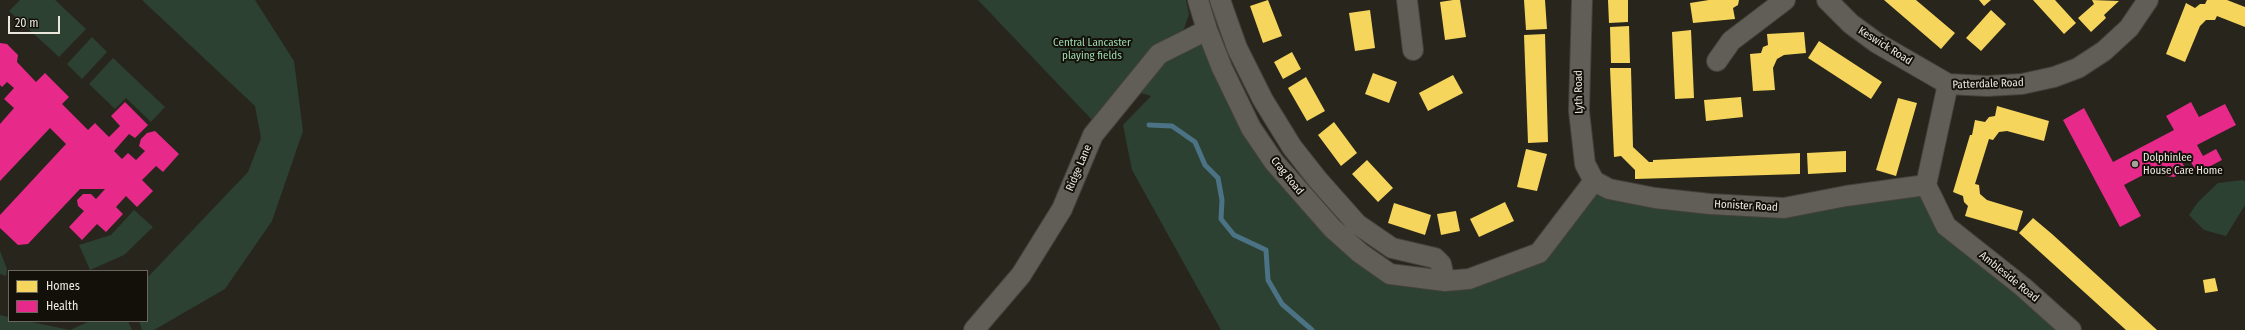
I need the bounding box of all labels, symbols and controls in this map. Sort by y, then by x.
scale bar [10,8,62,34]
text: 20 m [15,16,39,30]
street label: Keswick Road [1856,24,1914,68]
park label: Central Lancaster playing fields [1053,36,1131,62]
street label: Lyth Road [1572,70,1586,114]
street label: Patterdale Road [1952,76,2024,92]
street label: Ridge Lane [1063,143,1095,193]
place label: Dolphinlee House Care Home [2143,151,2223,177]
street label: Crag Road [1268,154,1306,198]
marker: Dolphinlee House Care Home [2130,159,2140,169]
street label: Honister Road [1714,198,1778,214]
street label: Ambleside Road [1977,249,2041,305]
legend [8,270,148,322]
text: Homes [46,279,80,293]
text: Health [46,299,78,313]

